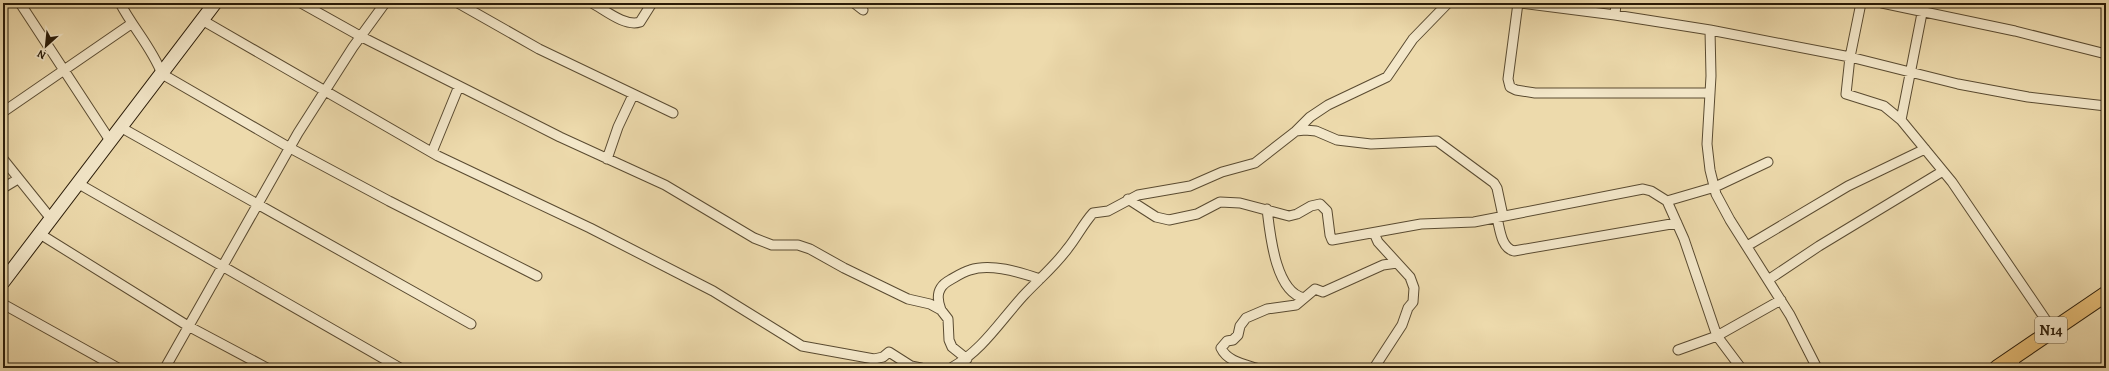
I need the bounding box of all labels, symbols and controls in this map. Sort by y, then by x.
north arrow [26,26,66,66]
text: N [35,46,49,63]
road number: N14 [2035,317,2067,343]

